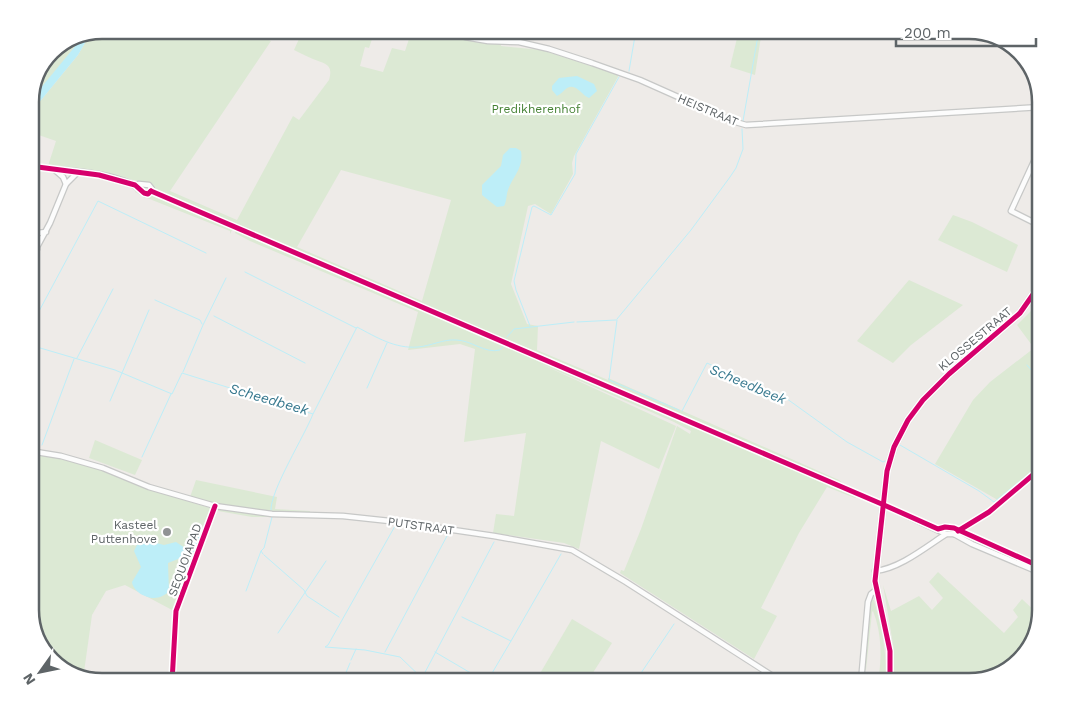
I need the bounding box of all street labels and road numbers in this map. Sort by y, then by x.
street label: HEISTRAAT [676,91,740,129]
street label: KLOSSESTRAAT [936,304,1014,374]
street label: PUTSTRAAT [387,514,455,538]
street label: SEQUOIAPAD [165,522,205,598]

